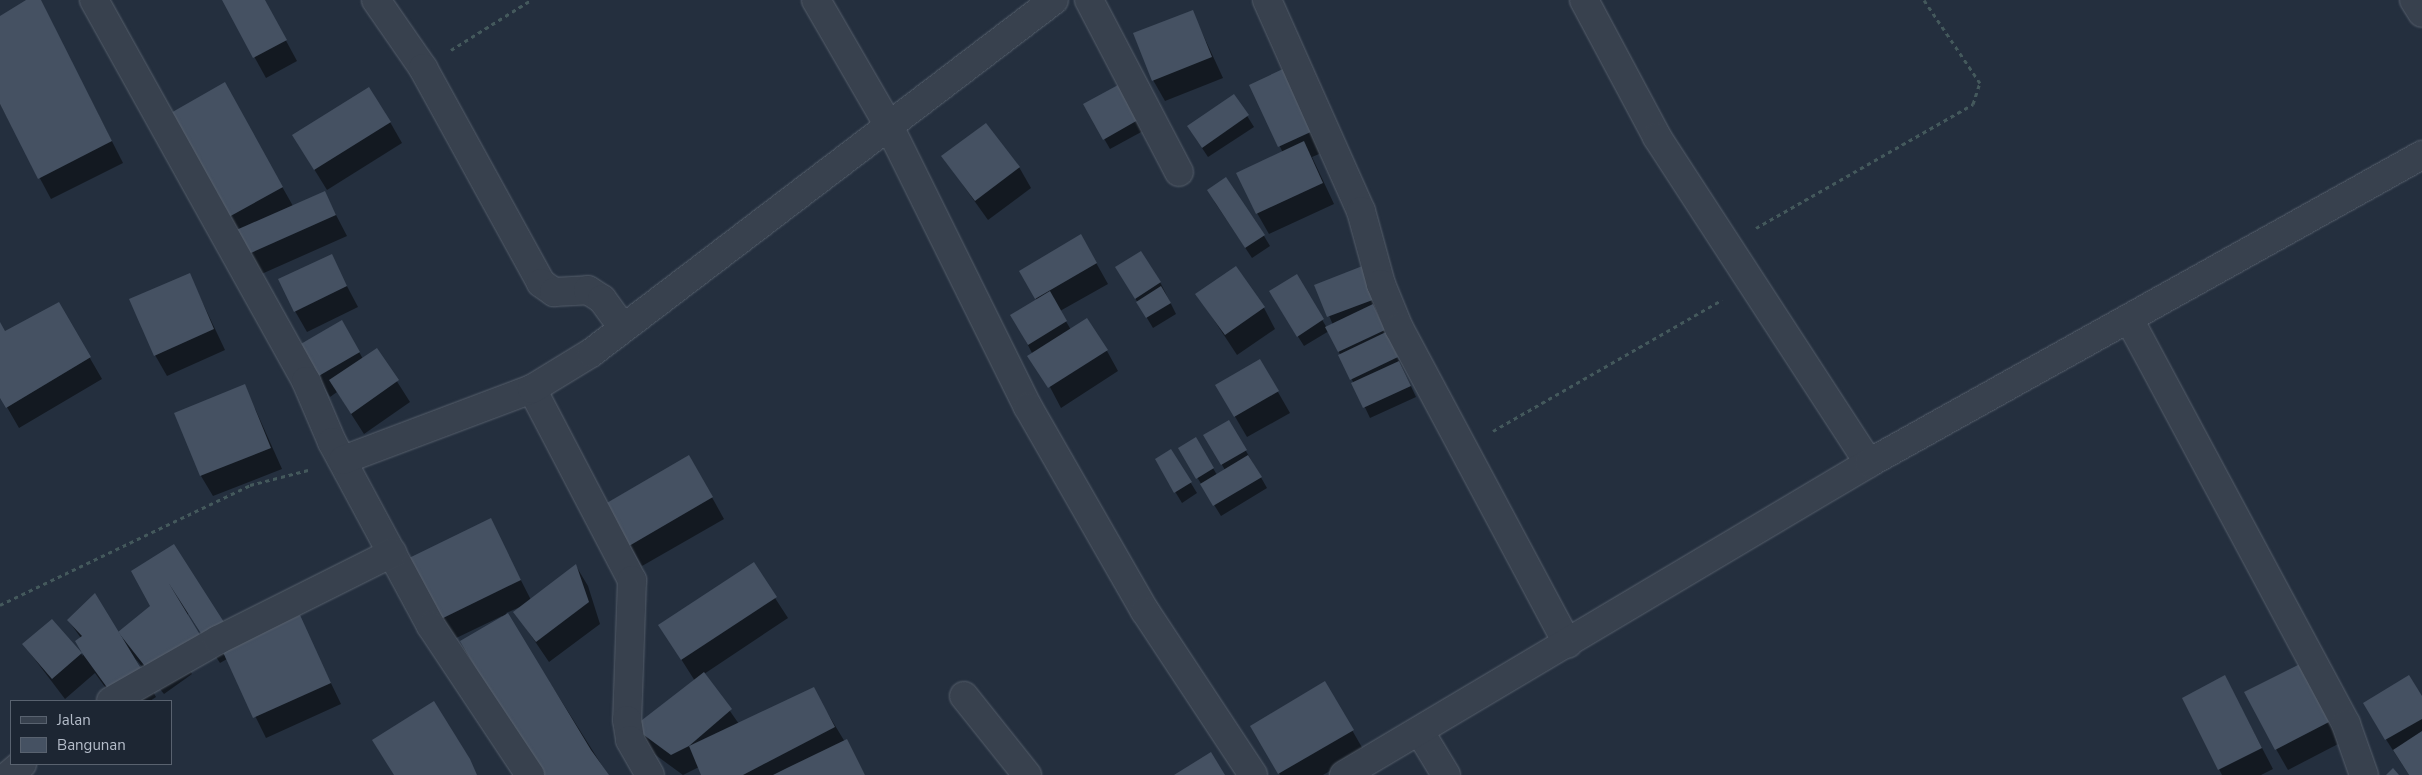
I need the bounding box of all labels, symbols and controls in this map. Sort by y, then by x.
legend [10,700,172,765]
text: Jalan [57,710,91,730]
text: Bangunan [57,735,126,755]

